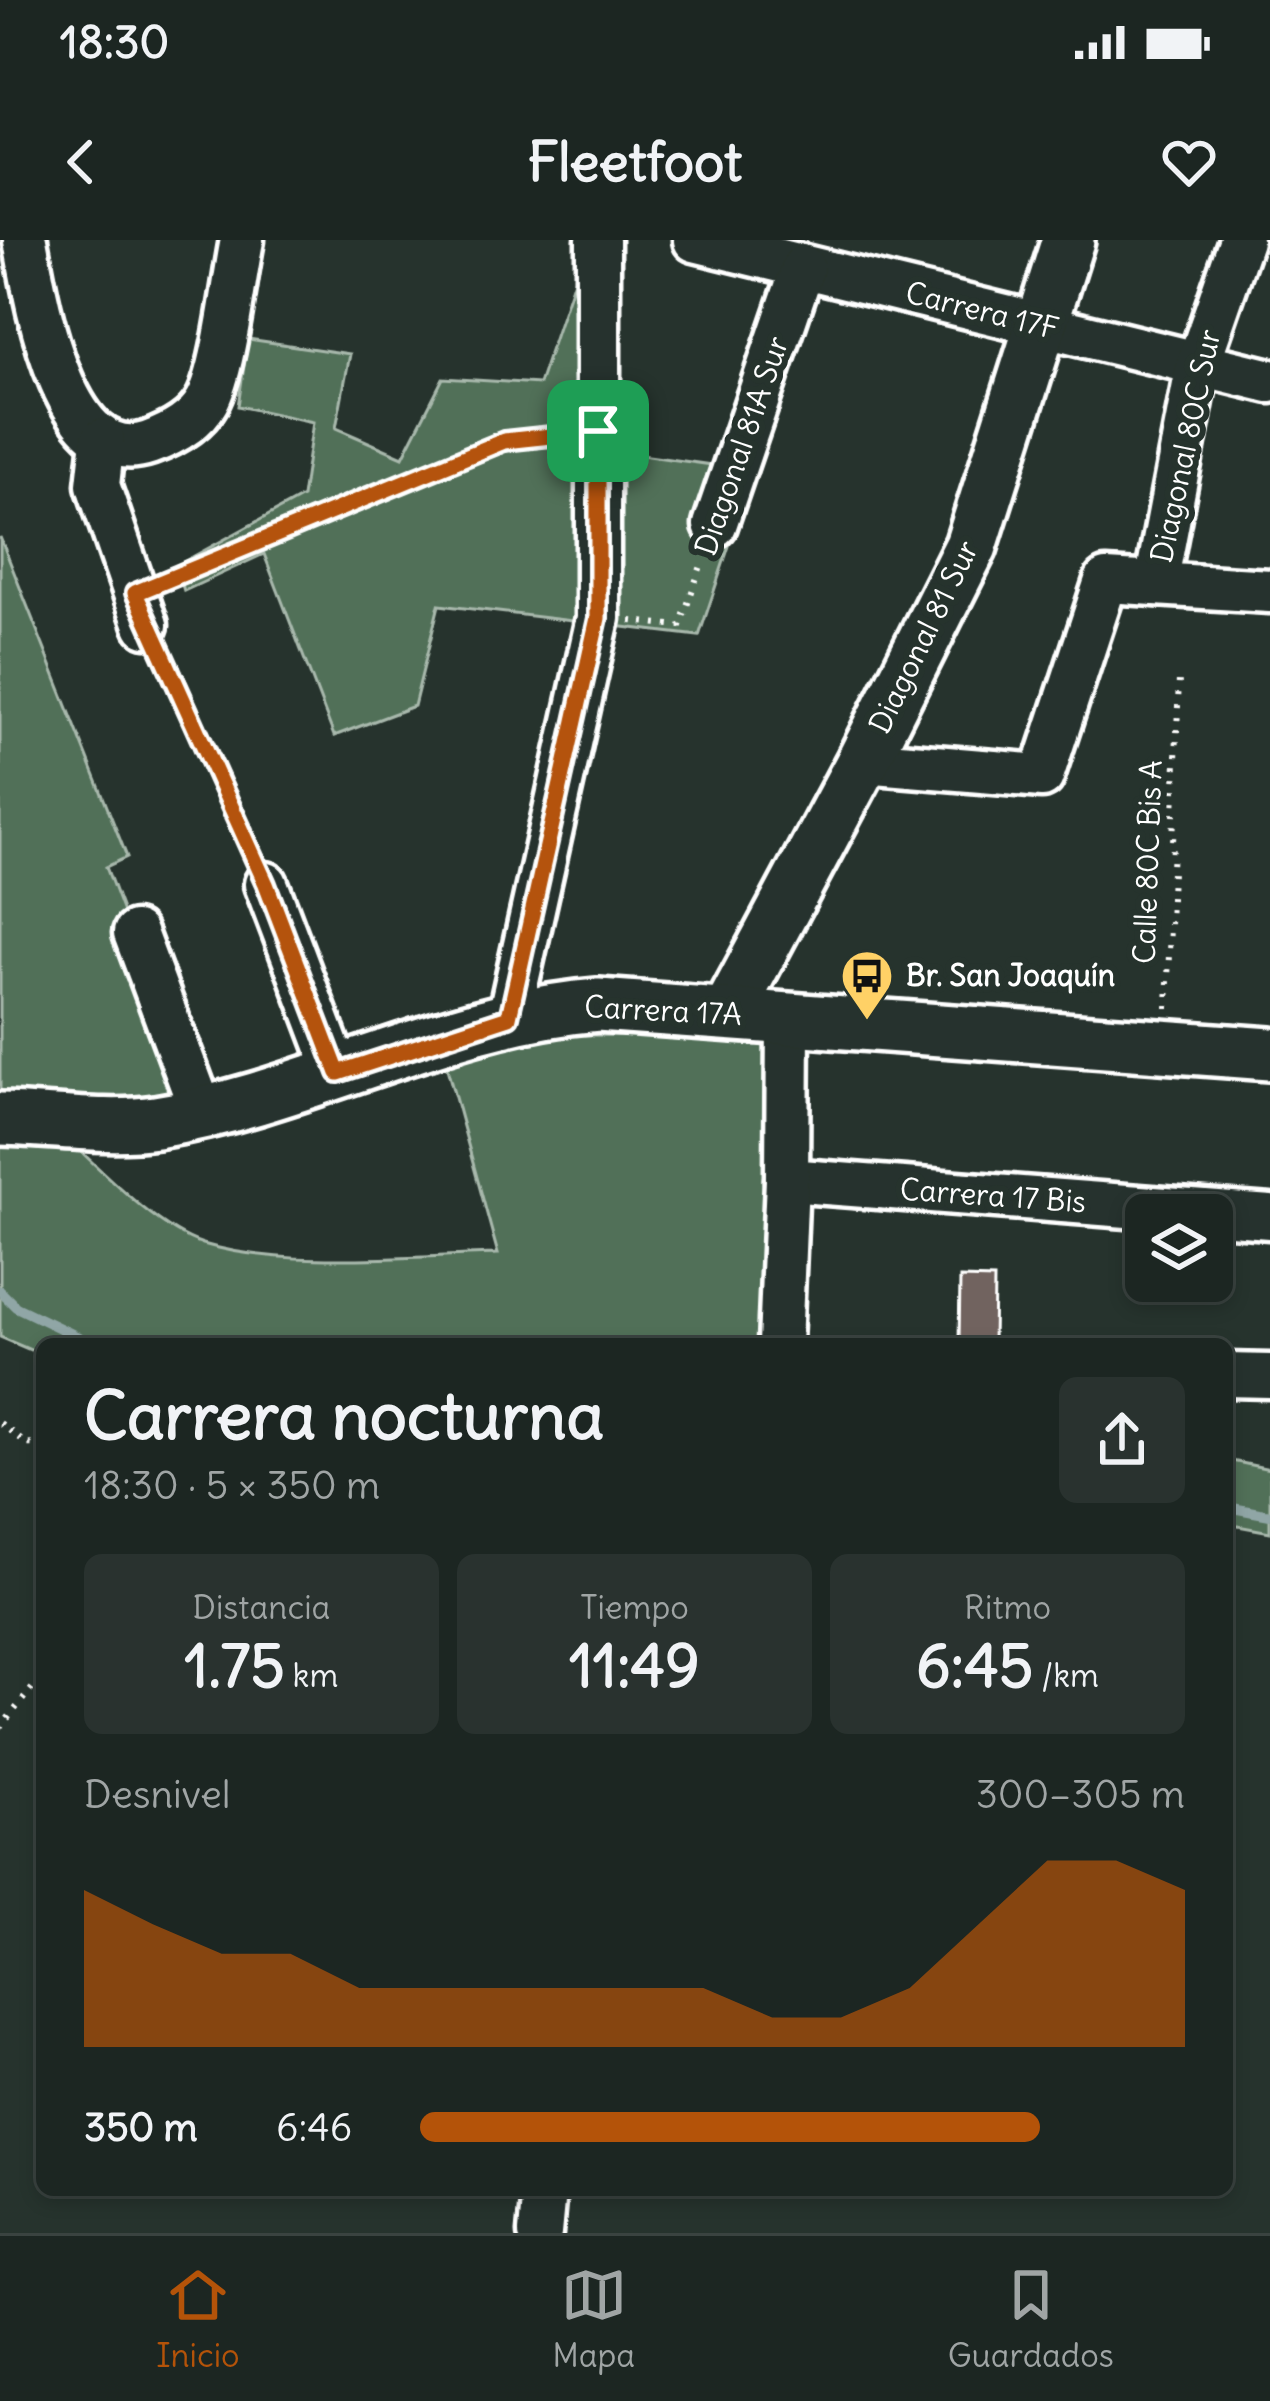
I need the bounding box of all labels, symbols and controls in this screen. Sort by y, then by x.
text: 18:30 [60,14,169,70]
text: Fleetfoot [528,128,742,196]
icon: back [48,129,114,195]
icon: heart [1156,129,1222,195]
street label: Carrera 17F [902,273,1063,347]
street label: Diagonal 80C Sur [1142,326,1228,566]
street label: Diagonal 81A Sur [686,331,796,560]
pin [547,380,649,482]
icon: arrive [565,398,631,464]
street label: Diagonal 81 Sur [860,534,986,739]
street label: Calle 80C Bis A [1124,760,1170,964]
bus stop icon: Br. San Joaquín [839,948,895,1022]
place label: Br. San Joaquín [906,956,1115,994]
street label: Carrera 17A [583,987,743,1033]
street label: Carrera 17 Bis [899,1170,1087,1220]
map controls [1125,1194,1233,1302]
button: layers [1125,1194,1233,1302]
text: Carrera nocturna [84,1374,604,1457]
button: share [1059,1377,1185,1503]
text: 18:30 · 5 × 350 m [84,1461,380,1510]
text: Distancia [193,1586,330,1628]
text: Tiempo [580,1586,689,1628]
text: Ritmo [964,1586,1051,1628]
text: 1.75 [185,1628,285,1703]
text: 11:49 [569,1628,700,1703]
text: 6:45 [916,1628,1033,1703]
text: km [285,1654,338,1696]
text: /km [1033,1654,1099,1696]
text: Desnivel [84,1770,230,1819]
text: 300–305 m [976,1770,1185,1819]
text: 350 m [84,2103,198,2152]
text: 6:46 [276,2103,352,2152]
tab: Inicio [156,2262,240,2376]
tab: Mapa [552,2262,635,2376]
tab: Guardados [948,2262,1114,2376]

